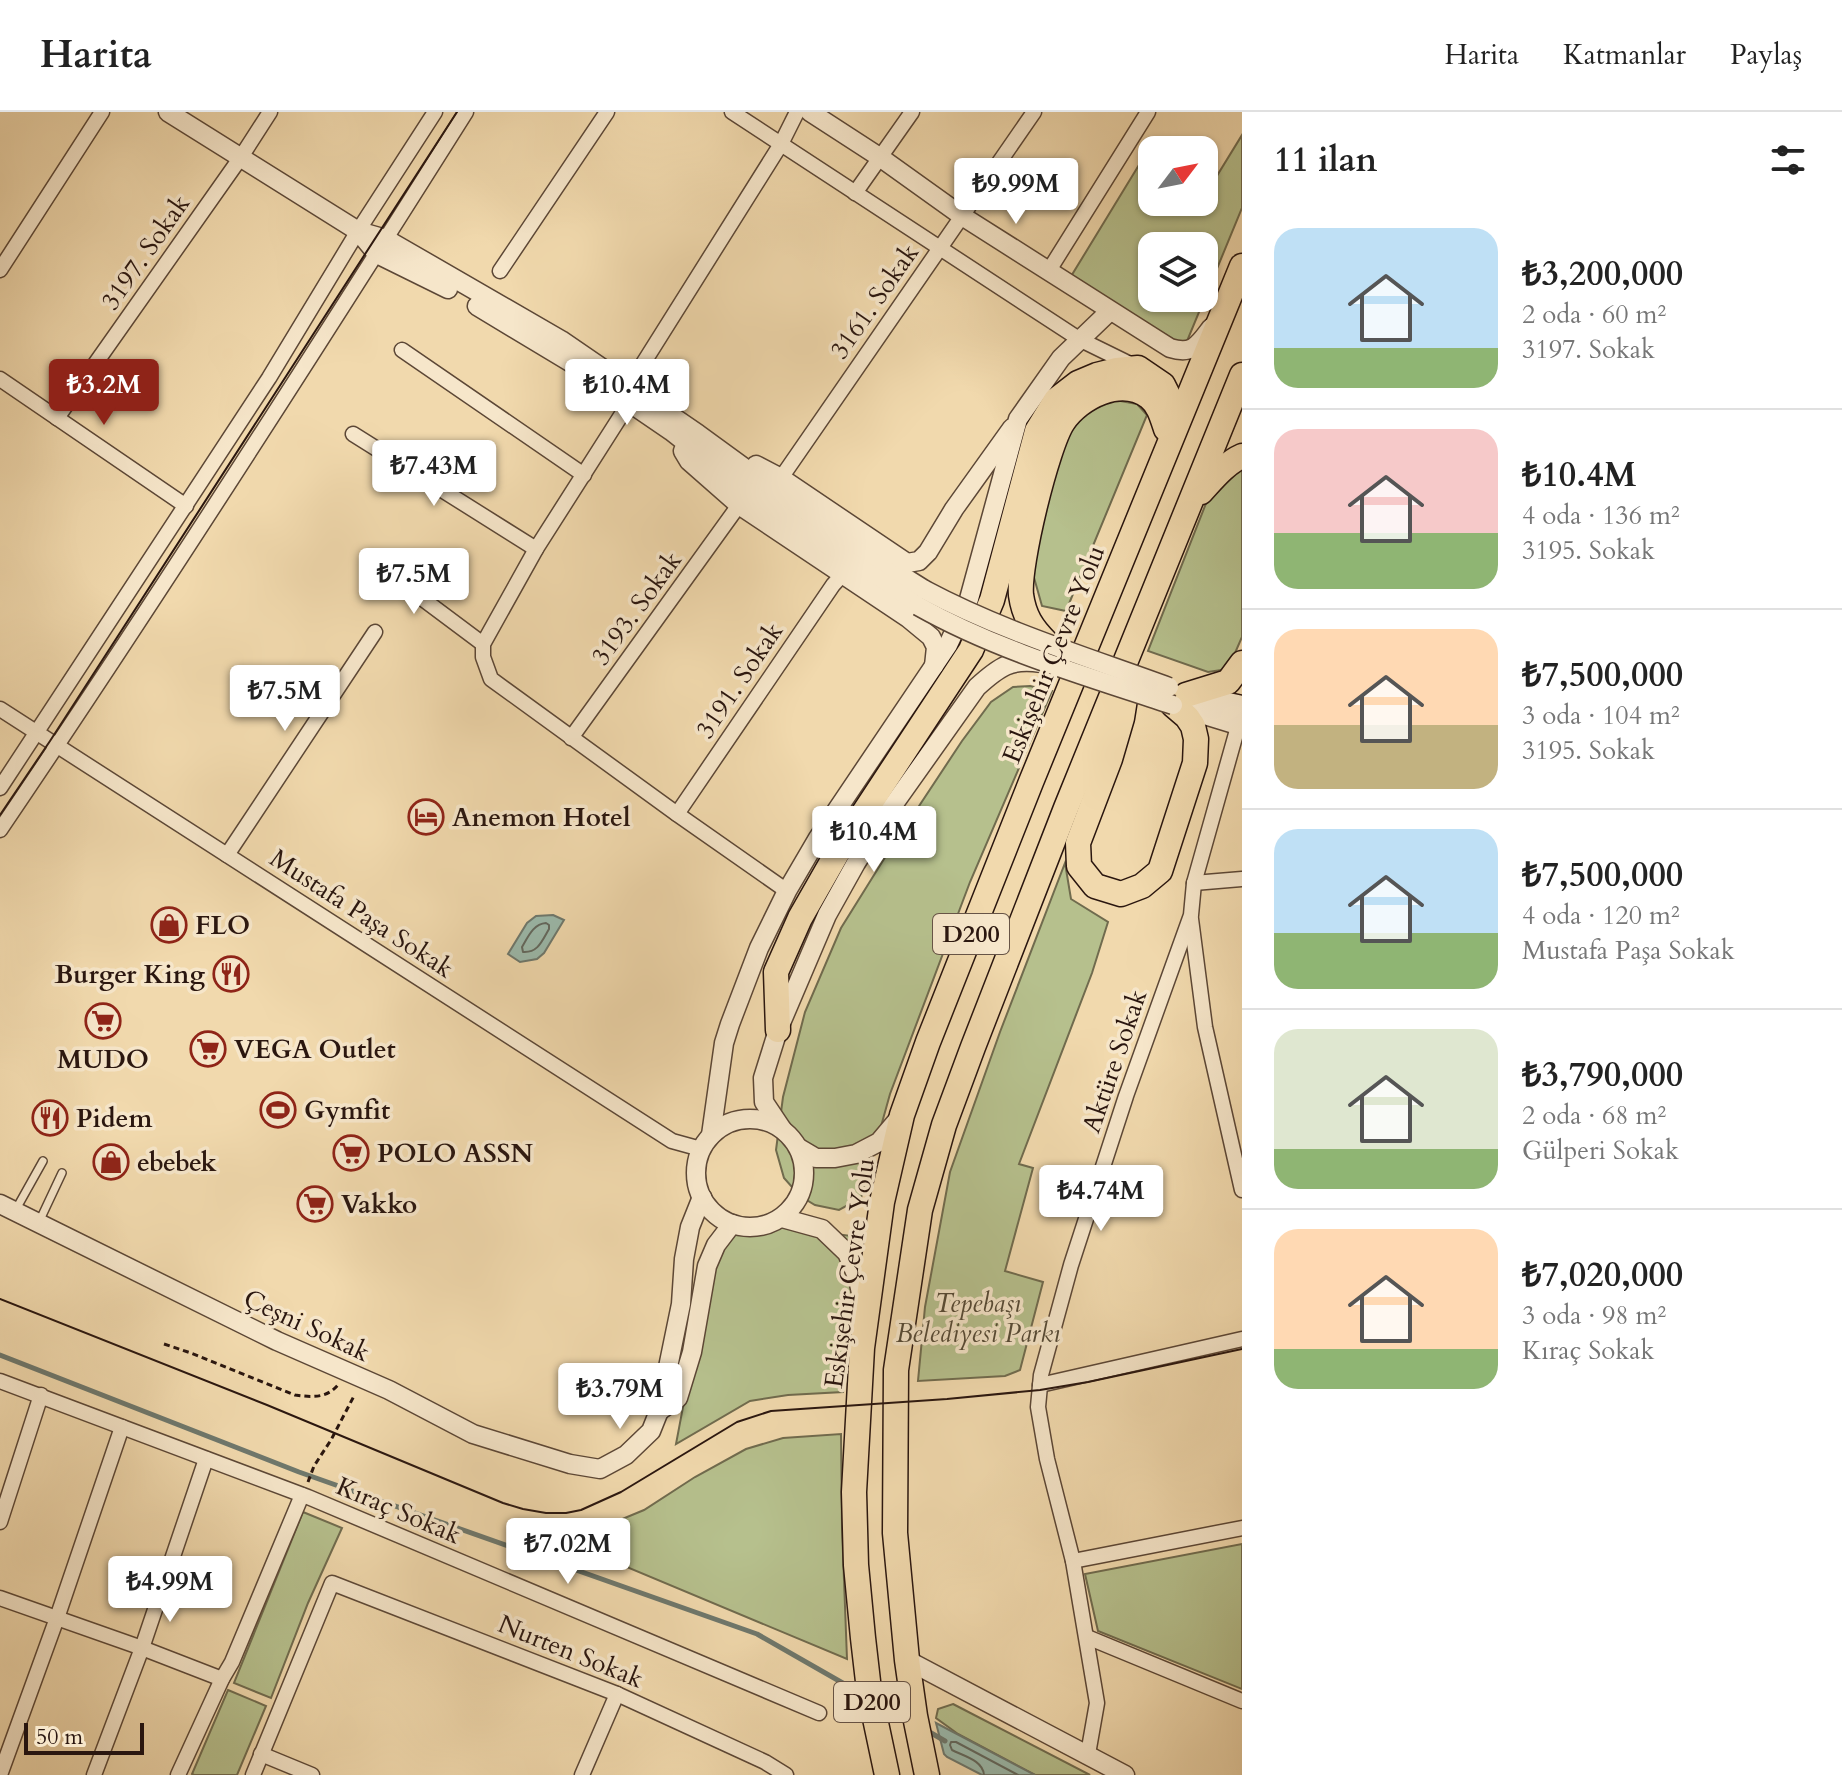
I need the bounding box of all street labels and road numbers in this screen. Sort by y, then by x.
street label: 3197. Sokak [93,188,198,317]
street label: 3161. Sokak [822,237,927,366]
street label: Eskişehir Çevre Yolu [994,540,1113,768]
street label: 3193. Sokak [583,544,690,672]
street label: 3191. Sokak [688,615,791,745]
street label: Mustafa Paşa Sokak [263,841,461,986]
road number: D200 [933,914,1009,954]
street label: Aktüre Sokak [1074,985,1155,1137]
street label: Eskişehir Çevre Yolu [816,1156,883,1390]
street label: Çeşni Sokak [238,1281,376,1370]
street label: Kıraç Sokak [331,1468,467,1552]
street label: Nurten Sokak [493,1606,649,1697]
road number: D200 [834,1682,910,1722]

